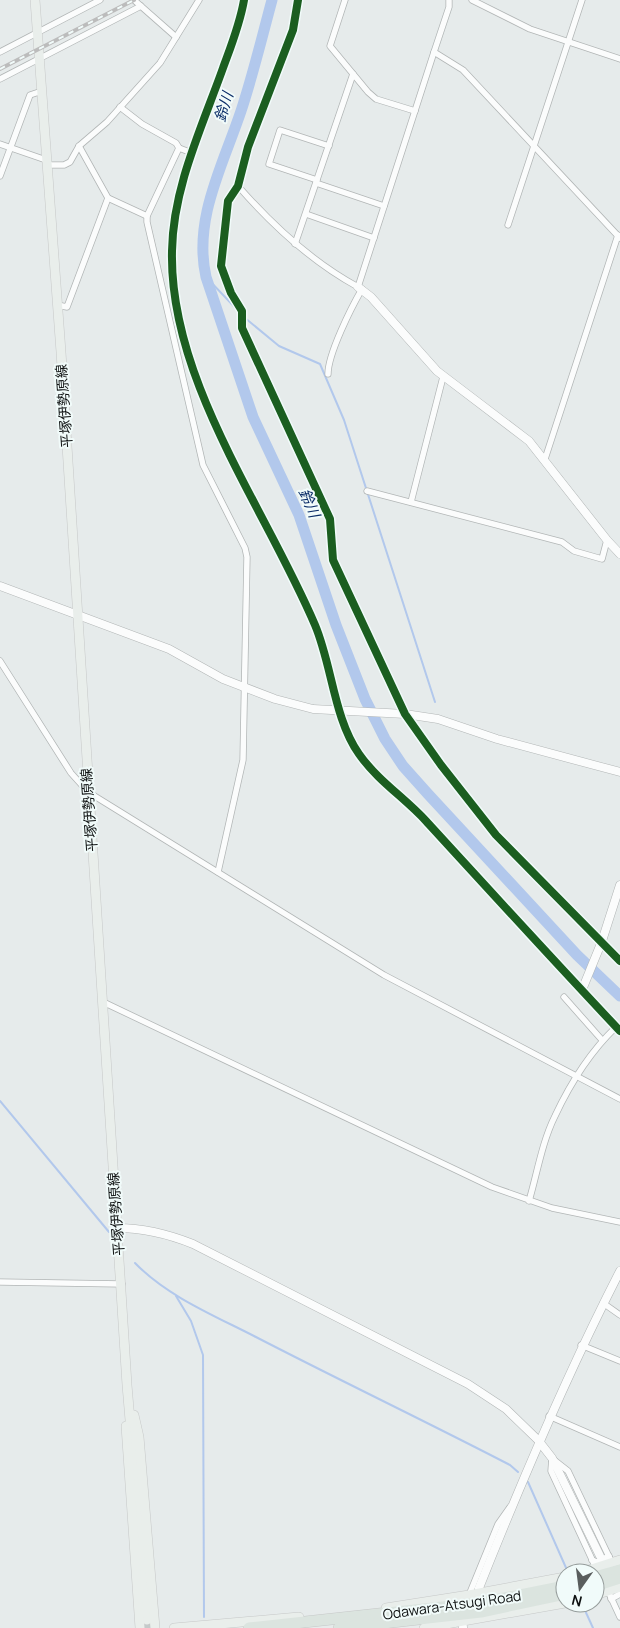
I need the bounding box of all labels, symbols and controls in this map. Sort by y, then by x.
water label: 鈴川 [209,88,239,124]
street label: 平塚伊勢原線 [51,363,76,449]
water label: 鈴川 [294,485,326,523]
street label: 平塚伊勢原線 [76,767,101,853]
street label: 平塚伊勢原線 [103,1171,128,1257]
north arrow [555,1563,605,1613]
street label: Odawara-Atsugi Road [381,1585,522,1624]
text: N [570,1591,584,1612]

